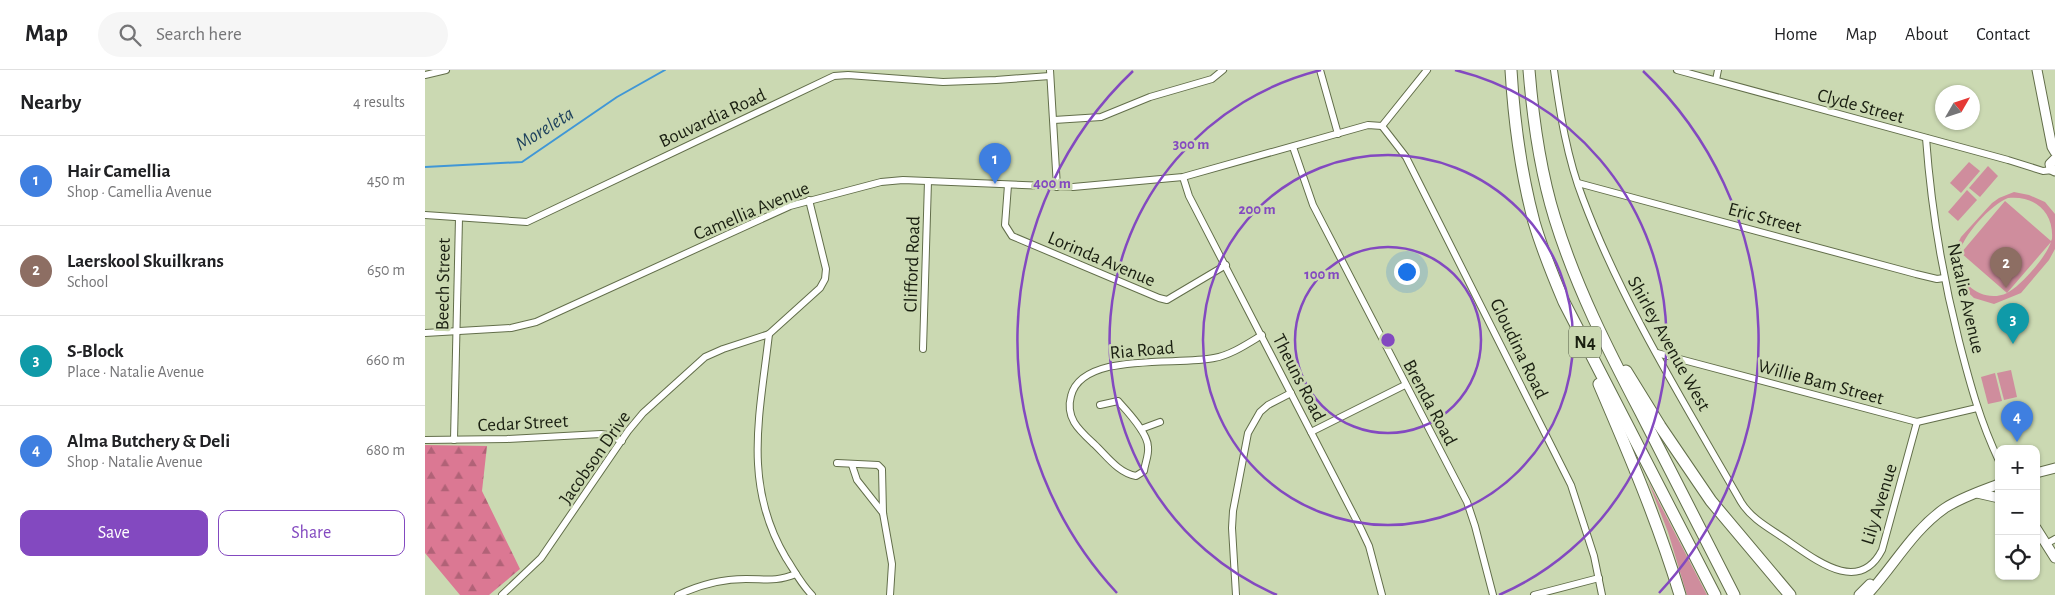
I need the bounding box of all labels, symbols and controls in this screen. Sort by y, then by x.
search box [98,12,448,57]
icon: search [116,21,144,49]
text: Map [25,22,68,46]
text: Search here [156,25,242,44]
text: Home [1774,26,1817,44]
text: Map [1845,26,1877,44]
text: About [1905,26,1948,44]
text: Contact [1976,26,2030,44]
street label: Bouvardia Road [656,85,769,151]
north arrow [1935,85,1980,130]
street label: Clyde Street [1815,86,1906,127]
text: Nearby [20,92,81,113]
text: 4 results [353,94,405,110]
water label: Moreleta [512,103,577,154]
text: 300 m [1173,137,1209,152]
pin: 1 [979,143,1011,184]
text: Hair Camellia [67,162,171,181]
text: 1 [33,172,39,188]
text: 450 m [367,172,405,188]
text: 400 m [1033,176,1071,191]
street label: Camellia Avenue [691,178,812,244]
text: Shop · Camellia Avenue [67,184,212,200]
street label: Eric Street [1726,200,1803,237]
text: 200 m [1238,202,1276,217]
street label: Clifford Road [901,215,924,313]
street label: Lorinda Avenue [1045,228,1158,290]
street label: Beech Street [433,238,454,330]
street label: Natalie Avenue [1944,241,1987,355]
pin: 2 [1990,247,2022,288]
text: Laerskool Skuilkrans [67,252,224,271]
your location [1394,259,1420,285]
text: 2 [32,262,40,278]
text: 650 m [367,262,405,278]
text: 100 m [1304,267,1340,282]
street label: Shirley Avenue West [1624,273,1714,414]
text: School [67,274,108,290]
street label: Gloudina Road [1486,296,1551,402]
pin: 3 [1997,303,2029,344]
road number: N4 [1569,326,1601,358]
street label: Theuns Road [1269,331,1329,424]
centre of rings [1379,331,1397,349]
street label: Ria Road [1109,338,1175,363]
text: S-Block [67,342,124,361]
text: 3 [33,352,39,368]
text: 660 m [366,352,405,368]
street label: Brenda Road [1399,357,1460,449]
street label: Willie Bam Street [1756,357,1886,408]
text: Place · Natalie Avenue [67,364,204,380]
pin: 4 [2001,401,2033,442]
street label: Jacobson Drive [556,408,634,508]
street label: Cedar Street [477,412,569,435]
text: Alma Butchery & Deli [67,432,230,451]
text: 4 [32,442,40,458]
text: 680 m [366,442,405,458]
map controls [1995,445,2040,580]
button: + [1995,445,2040,490]
text: Shop · Natalie Avenue [67,454,203,470]
street label: Lily Avenue [1858,462,1901,547]
button: − [1995,490,2040,535]
button: Save [20,510,208,556]
button: Share [218,510,405,556]
button: locate [1995,535,2040,580]

